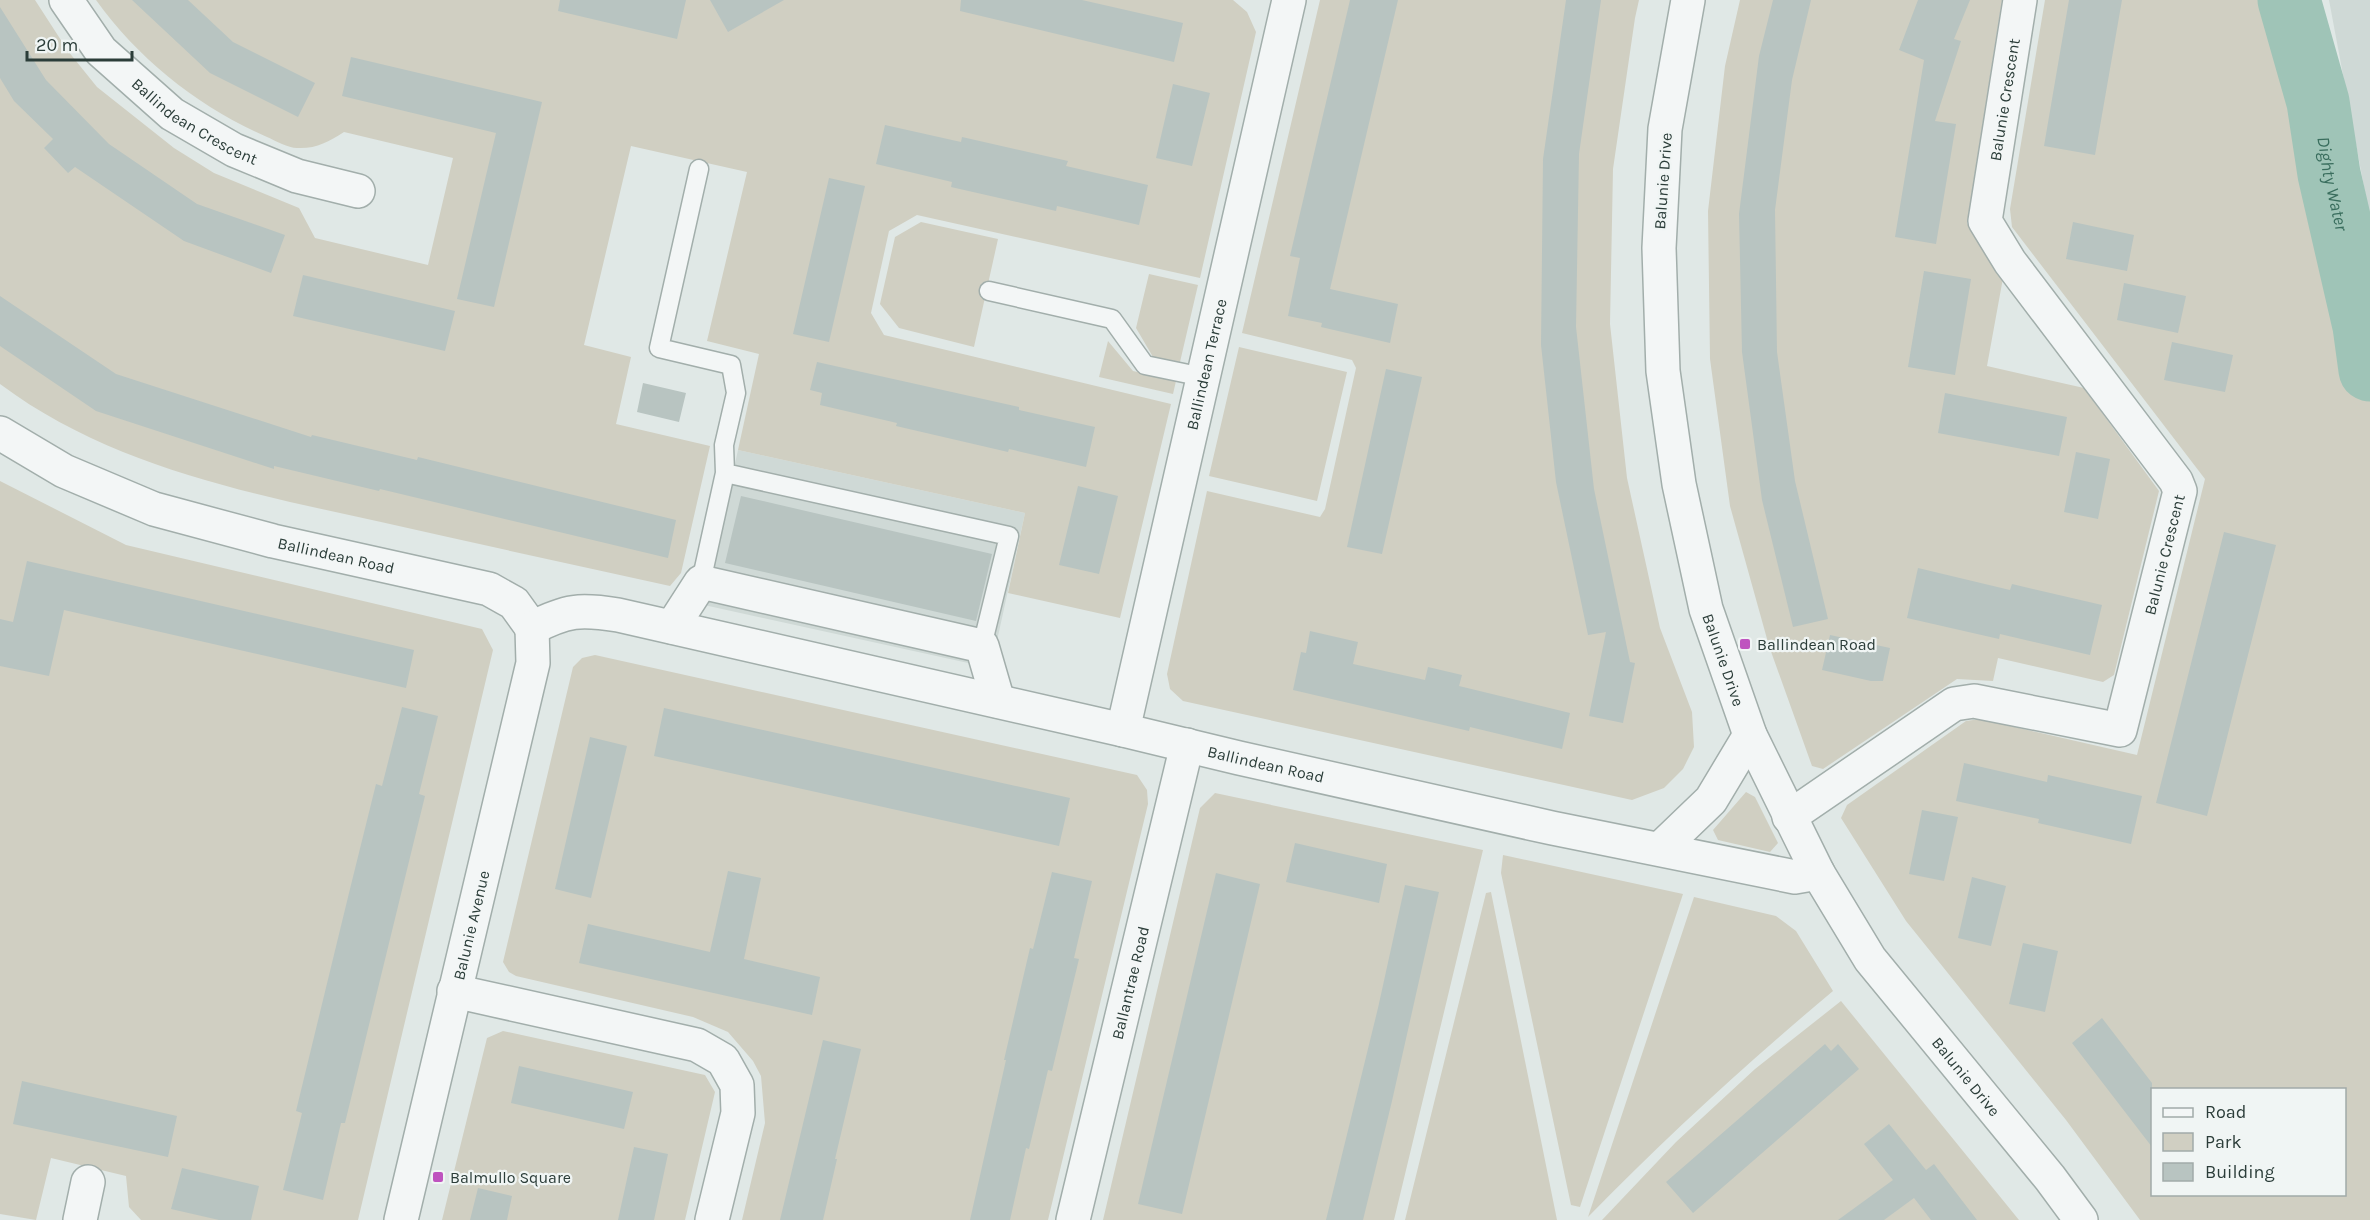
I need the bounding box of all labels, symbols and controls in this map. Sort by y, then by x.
scale bar [27,24,132,62]
text: 20 m [36,34,78,56]
street label: Balunie Crescent [1985,37,2023,162]
street label: Ballindean Crescent [128,74,261,168]
street label: Balunie Drive [1650,132,1676,230]
water label: Dighty Water [2312,135,2353,234]
street label: Ballindean Terrace [1182,297,1230,432]
street label: Balunie Crescent [2140,492,2188,617]
street label: Ballindean Road [276,533,396,577]
street label: Balunie Drive [1699,611,1749,709]
place label: Ballindean Road [1757,635,1876,654]
marker: Ballindean Road [1738,637,1752,651]
street label: Ballindean Road [1206,741,1326,786]
street label: Balunie Avenue [449,868,493,982]
street label: Ballantrae Road [1107,924,1153,1041]
street label: Balunie Drive [1928,1033,2005,1120]
legend [2151,1088,2346,1196]
text: Road [2205,1101,2246,1123]
text: Park [2205,1131,2242,1153]
text: Building [2205,1161,2275,1183]
place label: Balmullo Square [450,1168,571,1187]
marker: Balmullo Square [431,1170,445,1184]

